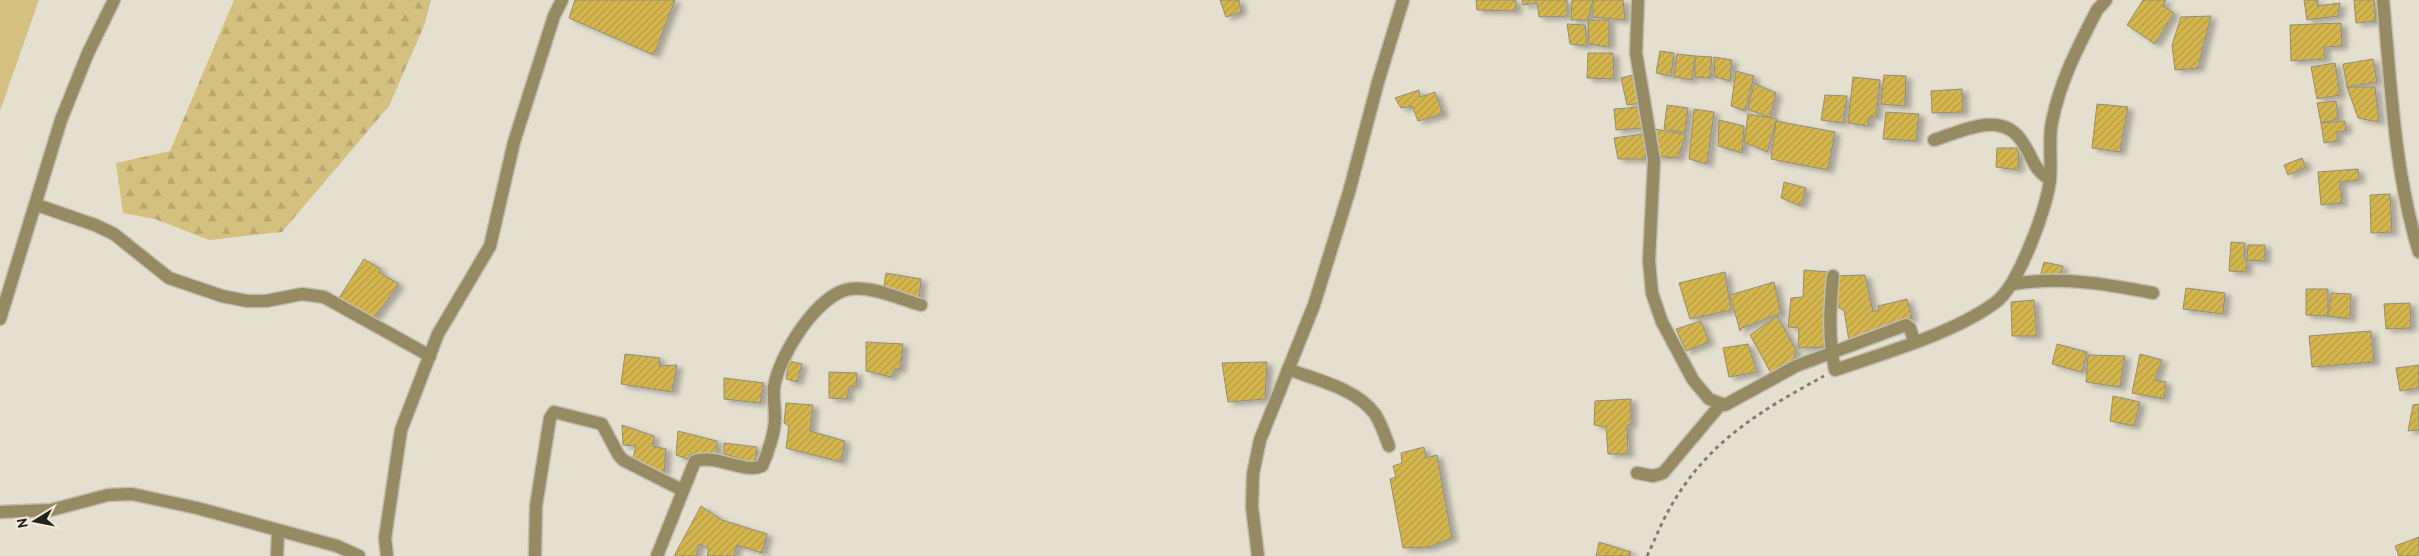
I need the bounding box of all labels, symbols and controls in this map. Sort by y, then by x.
north arrow [10,496,60,546]
text: N [14,517,33,529]

